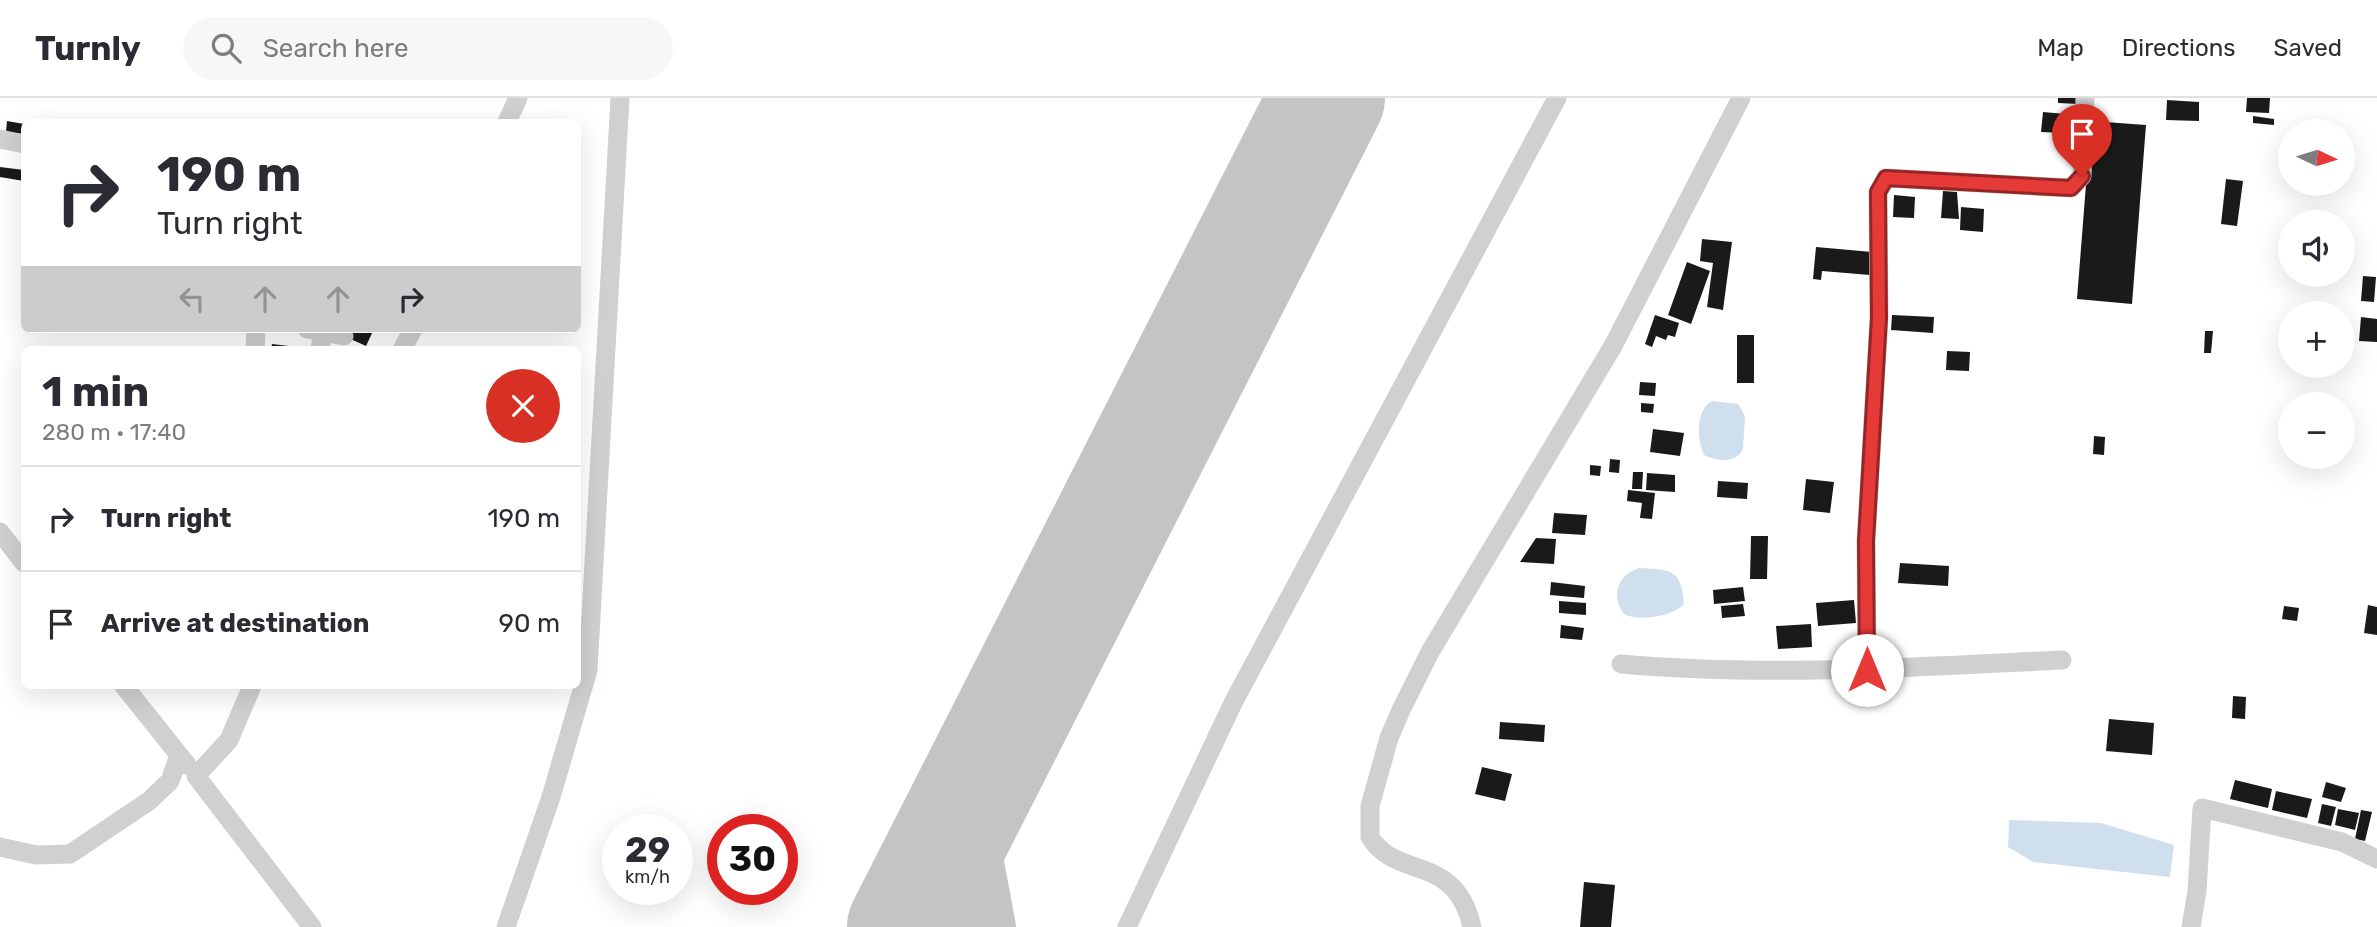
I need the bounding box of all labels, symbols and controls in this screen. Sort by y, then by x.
search box [183,17,673,80]
text: Turnly [35,29,141,68]
icon: search [207,29,245,67]
text: Search here [263,33,409,64]
text: Map [2037,34,2084,62]
text: Directions [2122,34,2235,62]
text: Saved [2273,34,2342,62]
pin [2052,104,2112,176]
icon: arrive [2063,115,2101,153]
north arrow [2278,119,2356,196]
map controls [2278,119,2355,469]
text: 190 m [157,145,301,203]
icon: right [42,147,133,238]
text: Turn right [157,204,302,242]
button: sound [2278,210,2355,287]
icon: left [173,280,211,318]
icon: ahead [246,280,284,318]
icon: ahead [319,280,357,318]
icon: right [392,280,430,318]
button: + [2278,301,2355,378]
text: 1 min [42,367,149,417]
button: close [486,369,560,443]
button: − [2278,392,2355,469]
text: 280 m · 17:40 [42,418,186,446]
icon: right [42,500,80,538]
text: Turn right [101,503,231,534]
text: 190 m [487,503,560,534]
icon: arrive [42,605,80,643]
text: Arrive at destination [101,608,369,639]
text: 90 m [499,608,560,639]
position arrow [1830,633,1904,707]
speed limit sign: 30 [707,814,798,905]
text: 29 [625,829,670,871]
text: km/h [625,866,670,888]

